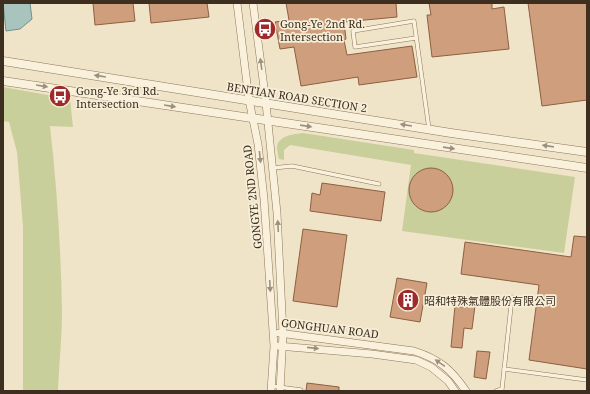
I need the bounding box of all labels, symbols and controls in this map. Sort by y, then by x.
bus stop icon: Gong-Ye 2nd Rd. Intersection [252,16,278,42]
place label: Gong-Ye 2nd Rd. Intersection [280,16,365,44]
one-way arrow [258,58,264,70]
one-way arrow [93,73,106,79]
street label: BENTIAN ROAD SECTION 2 [226,79,368,115]
bus stop icon: Gong-Ye 3rd Rd. Intersection [47,83,73,109]
place label: Gong-Ye 3rd Rd. Intersection [76,83,159,111]
one-way arrow [35,84,48,90]
one-way arrow [164,103,176,109]
one-way arrow [400,122,412,128]
one-way arrow [300,123,313,129]
one-way arrow [542,143,554,149]
street label: GONGYE 2ND ROAD [239,144,265,250]
one-way arrow [443,145,455,151]
one-way arrow [256,150,263,163]
one-way arrow [274,220,281,232]
one-way arrow [267,280,274,292]
building icon: 昭和特殊氣體股份有限公司 [395,287,421,313]
place label: 昭和特殊氣體股份有限公司 [424,293,556,308]
street label: GONGHUAN ROAD [280,315,380,341]
one-way arrow [307,345,319,352]
one-way arrow [435,359,445,367]

